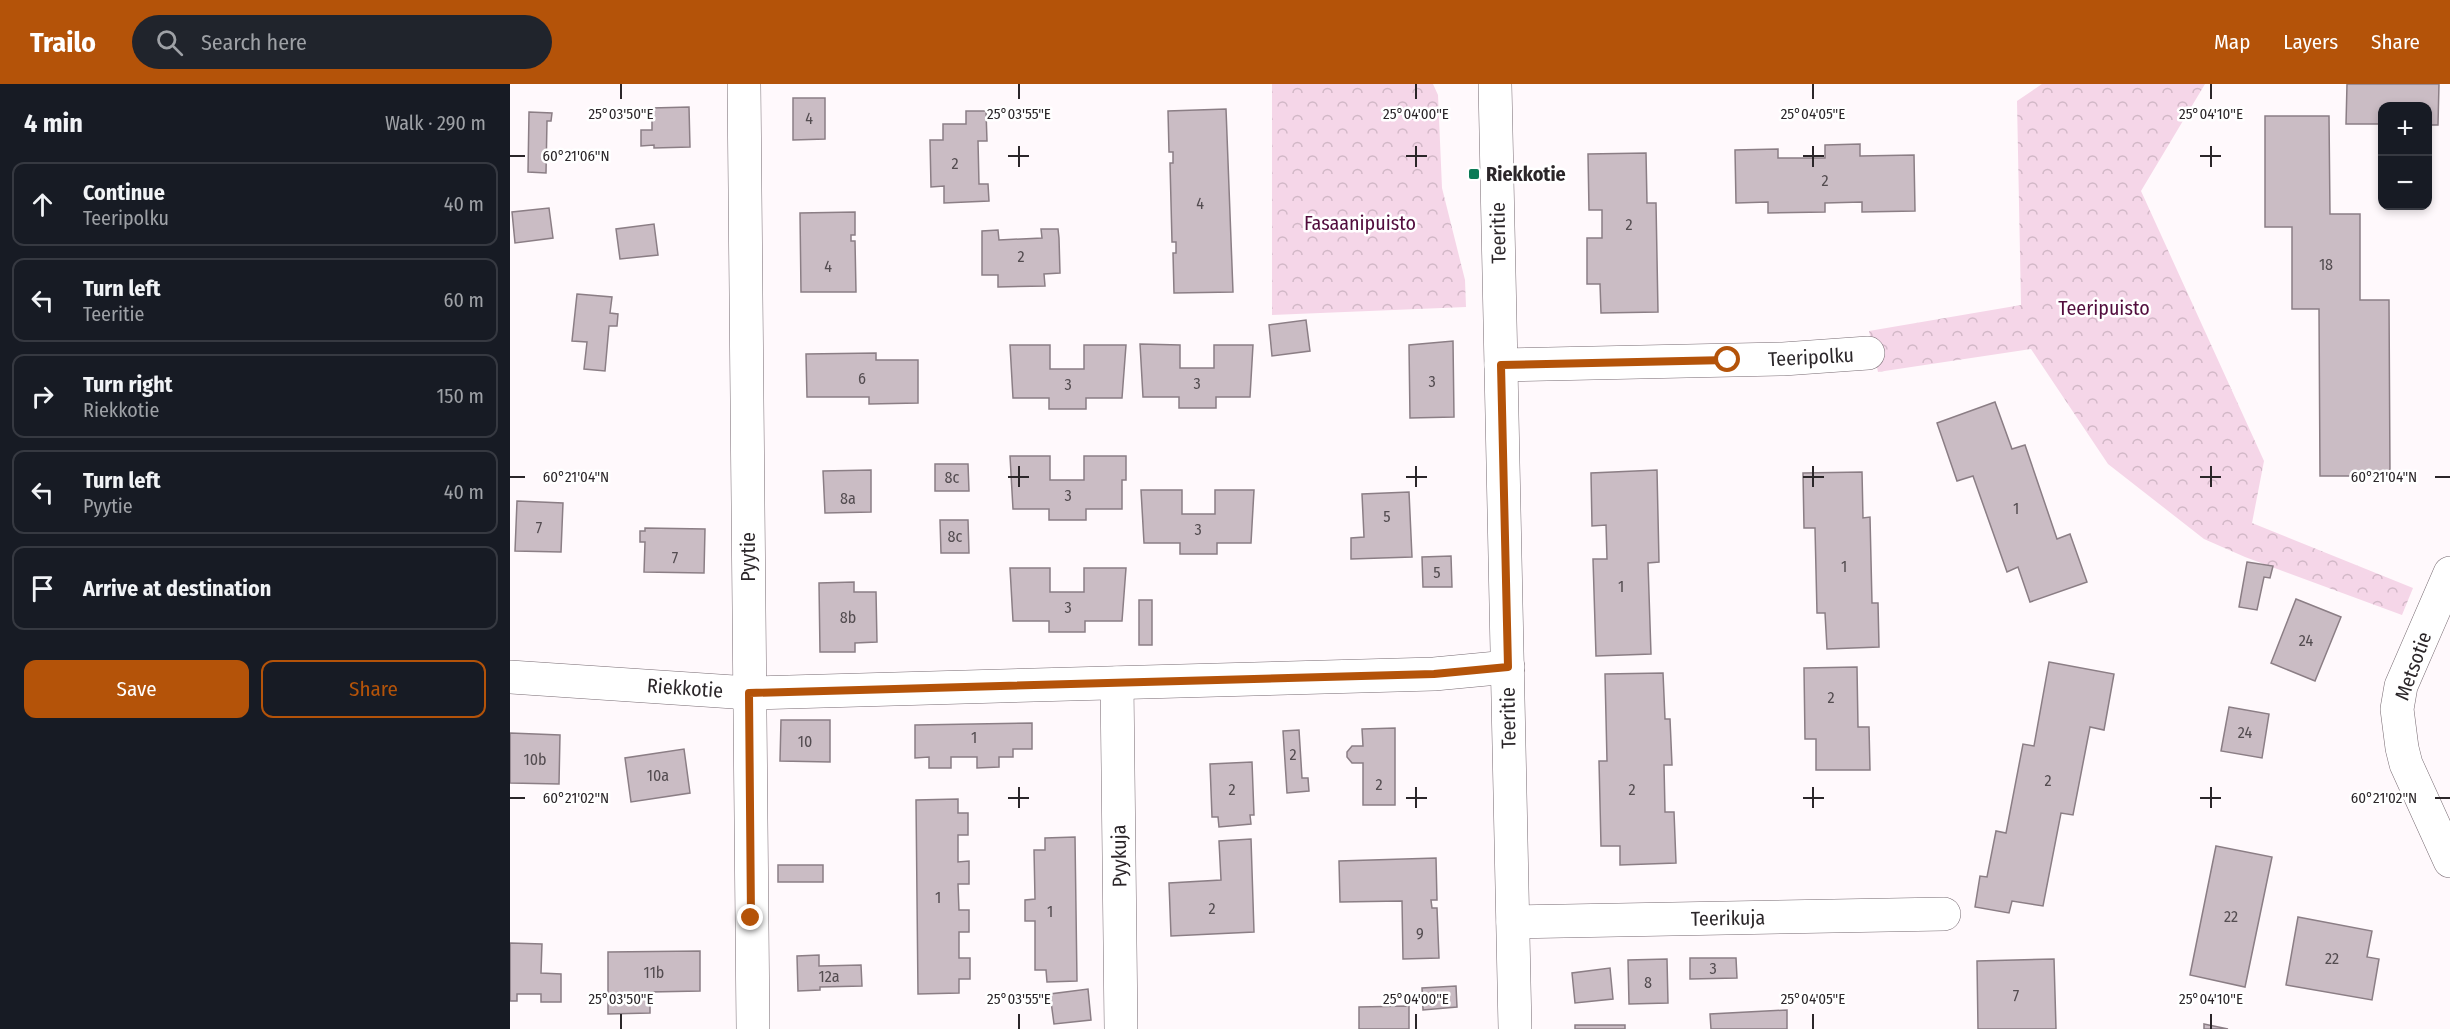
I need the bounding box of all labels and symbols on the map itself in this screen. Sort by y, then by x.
text: 25°03'50"E [588,105,654,123]
text: 25°03'55"E [987,105,1051,123]
text: 25°04'00"E [1383,105,1449,123]
text: 25°04'05"E [1781,105,1845,123]
text: 25°04'10"E [2179,105,2243,123]
house number: 4 [805,109,813,128]
text: 60°21'06"N [542,147,610,165]
house number: 2 [951,154,959,173]
place label: Riekkotie [1486,162,1566,186]
marker: Riekkotie [1467,167,1481,181]
house number: 2 [1821,171,1829,190]
house number: 4 [1196,194,1204,213]
street label: Teeritie [1485,202,1511,264]
park label: Fasaanipuisto [1304,211,1416,235]
house number: 2 [1625,215,1633,234]
house number: 2 [1017,247,1025,266]
house number: 18 [2319,255,2333,274]
house number: 4 [824,257,832,276]
park label: Teeripuisto [2058,296,2150,320]
street label: Teeripolku [1767,343,1855,371]
route start [1714,346,1740,372]
house number: 6 [858,369,866,388]
house number: 3 [1428,372,1436,391]
house number: 3 [1193,374,1201,393]
house number: 3 [1064,375,1072,394]
text: 60°21'04"N [543,468,609,486]
house number: 8c [945,468,960,487]
text: 60°21'04"N [2351,468,2417,486]
house number: 3 [1064,486,1072,505]
house number: 8a [840,489,856,508]
house number: 1 [2013,499,2019,518]
house number: 5 [1383,507,1391,526]
house number: 7 [536,518,543,537]
house number: 3 [1194,520,1202,539]
house number: 8c [948,527,963,546]
street label: Pyytie [736,532,760,582]
house number: 7 [672,548,679,567]
house number: 1 [1841,557,1847,576]
house number: 5 [1433,563,1441,582]
house number: 1 [1618,577,1624,596]
house number: 3 [1064,598,1072,617]
house number: 8b [840,608,856,627]
street label: Metsotie [2390,628,2436,704]
house number: 24 [2299,631,2313,650]
street label: Riekkotie [646,673,724,703]
street label: Teeritie [1495,687,1521,749]
house number: 2 [1827,688,1835,707]
house number: 24 [2238,723,2252,742]
house number: 1 [971,728,977,747]
house number: 10 [798,732,812,751]
house number: 2 [1289,745,1297,764]
house number: 10b [523,750,547,769]
house number: 10a [647,766,669,785]
house number: 2 [2044,771,2052,790]
house number: 2 [1375,775,1383,794]
house number: 2 [1228,780,1236,799]
house number: 2 [1628,780,1636,799]
text: 60°21'02"N [543,789,609,807]
text: 60°21'02"N [2351,789,2417,807]
street label: Pyykuja [1106,824,1132,888]
house number: 1 [935,888,941,907]
house number: 2 [1208,899,1216,918]
house number: 1 [1047,902,1053,921]
route end [737,904,763,930]
street label: Teerikuja [1691,905,1765,931]
house number: 22 [2224,907,2238,926]
house number: 9 [1416,924,1424,943]
house number: 22 [2325,949,2339,968]
house number: 3 [1709,959,1717,978]
house number: 11b [644,963,664,982]
house number: 12a [818,967,840,986]
house number: 8 [1644,973,1652,992]
house number: 7 [2013,986,2020,1005]
text: 25°03'50"E [588,990,654,1008]
text: 25°03'55"E [987,990,1051,1008]
text: 25°04'00"E [1383,990,1449,1008]
text: 25°04'05"E [1781,990,1845,1008]
text: 25°04'10"E [2179,990,2243,1008]

